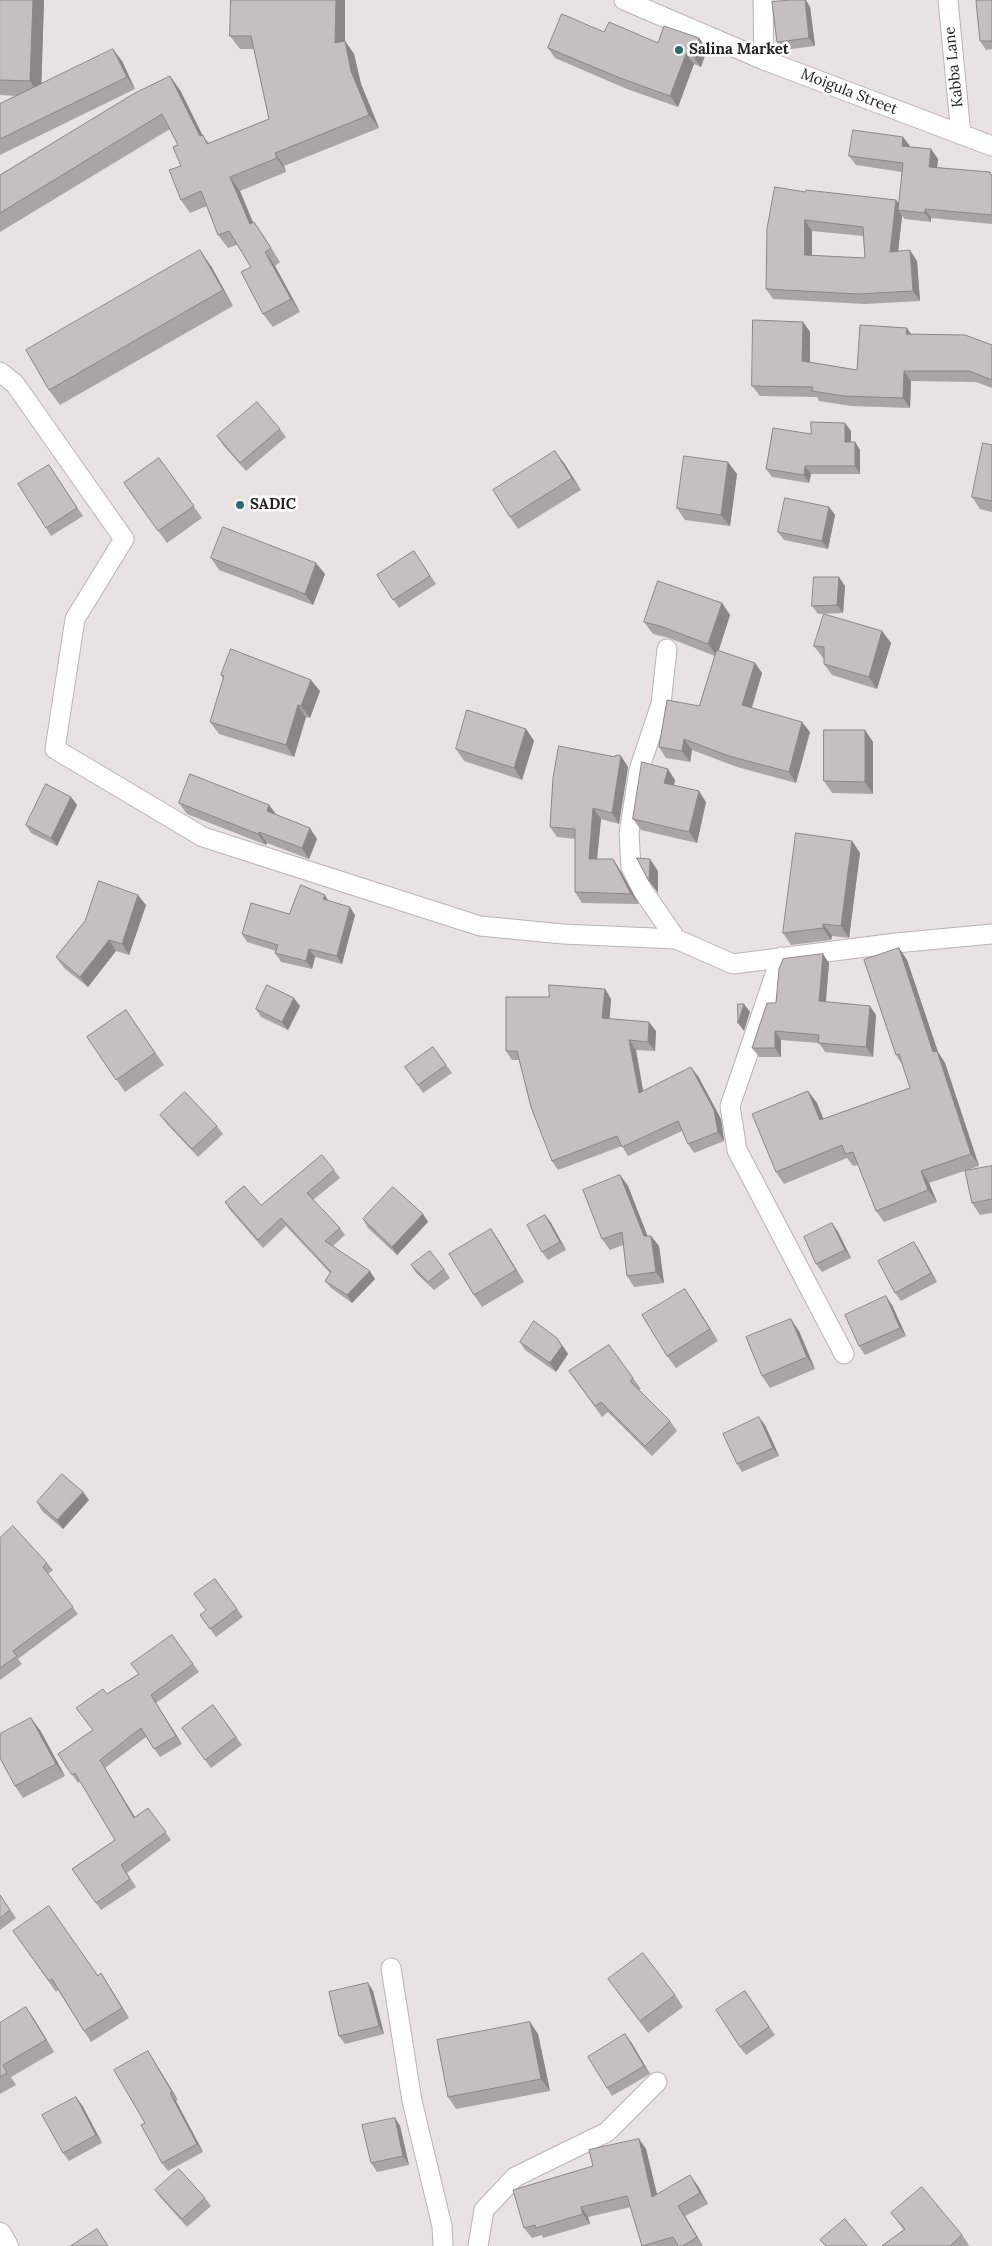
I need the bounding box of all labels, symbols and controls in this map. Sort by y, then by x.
street label: Kabba Lane [941,26,967,108]
place label: Salina Market [689,41,789,59]
marker: Salina Market [673,44,685,56]
street label: Moigula Street [798,65,900,119]
place label: SADIC [250,496,296,514]
marker: SADIC [234,499,246,511]

